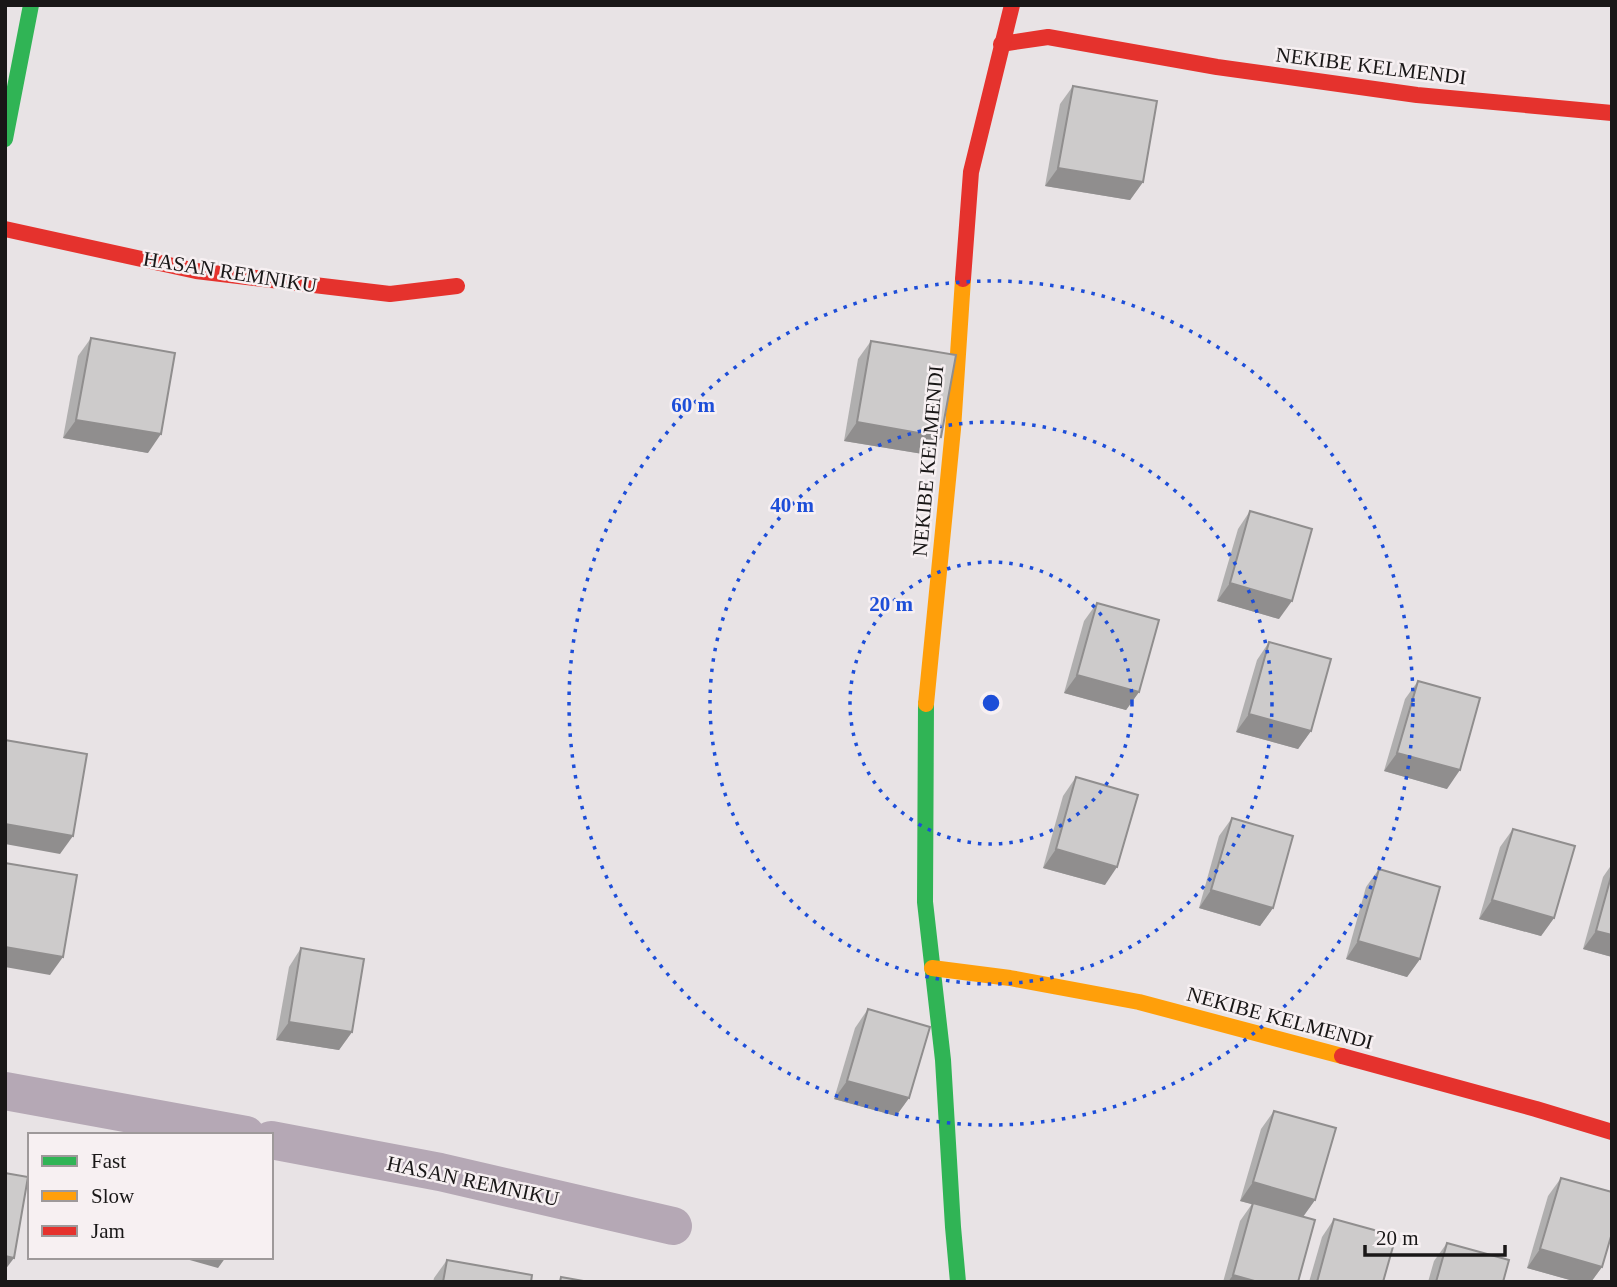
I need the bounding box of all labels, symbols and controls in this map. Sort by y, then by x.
street label: NEKIBE KELMENDI [1274,42,1468,90]
street label: HASAN REMNIKU [141,246,319,298]
street label: NEKIBE KELMENDI [908,364,948,558]
text: 60 m [671,393,715,417]
text: 40 m [770,493,814,517]
text: 20 m [869,592,913,616]
centre of rings [979,691,1003,715]
street label: NEKIBE KELMENDI [1184,982,1376,1054]
legend [28,1133,273,1259]
text: Fast [91,1149,126,1173]
street label: HASAN REMNIKU [385,1151,561,1211]
text: Slow [91,1184,135,1208]
scale bar [1365,1214,1505,1258]
text: Jam [91,1219,125,1243]
text: 20 m [1376,1226,1419,1250]

